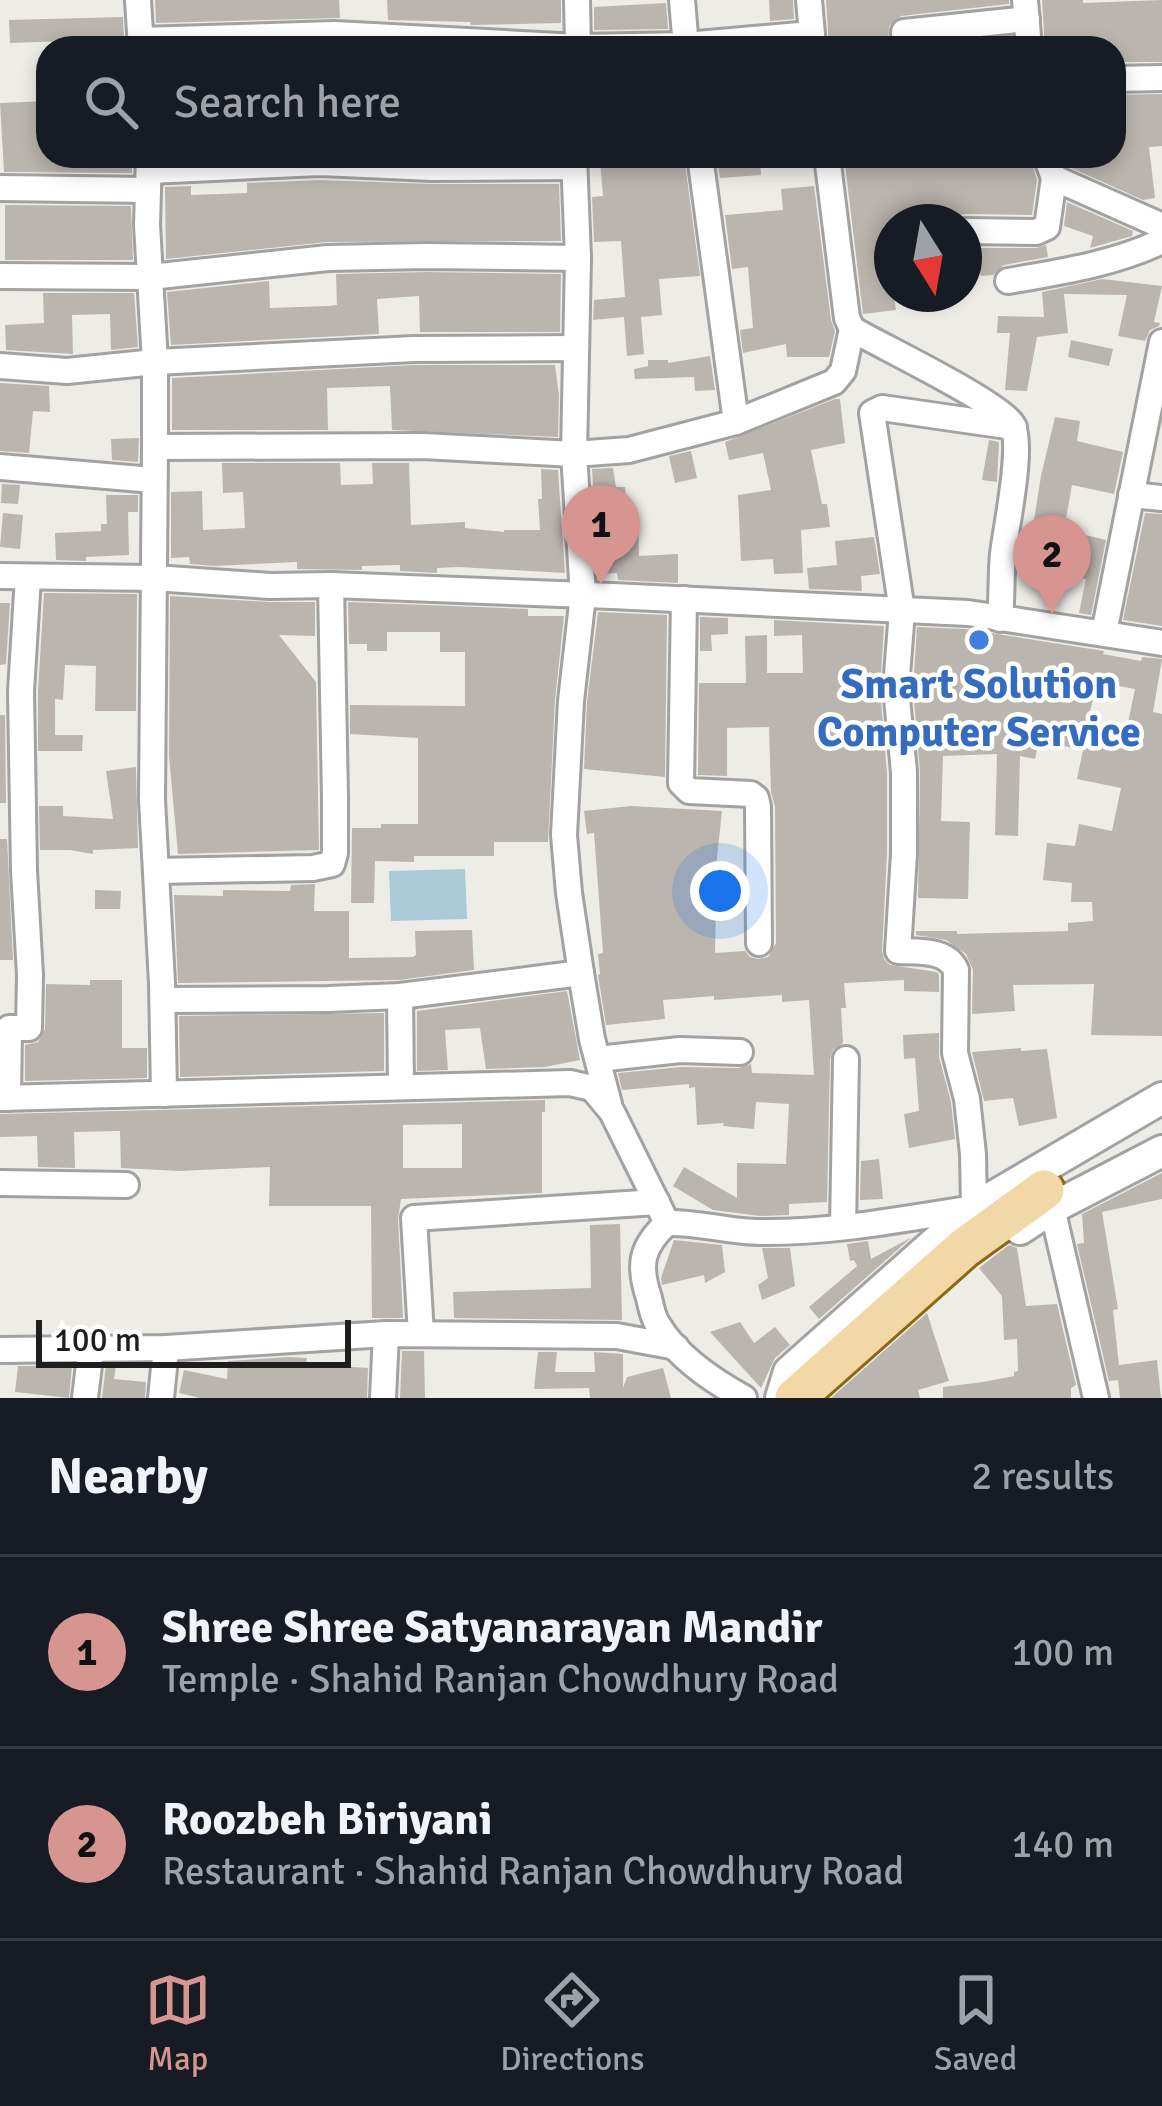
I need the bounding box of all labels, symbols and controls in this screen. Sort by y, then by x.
search box [36,36,1126,168]
icon: search [78,69,144,135]
text: Search here [174,75,401,130]
north arrow [874,204,982,312]
pin: 1 [562,485,640,584]
pin: 2 [1013,515,1091,614]
marker: Smart Solution Computer Service [966,627,992,653]
place label: Smart Solution Computer Service [817,659,1141,758]
your location [690,861,750,921]
scale bar [36,1314,351,1367]
text: 100 m [54,1320,141,1361]
text: Nearby [48,1445,208,1508]
text: 2 results [971,1452,1114,1500]
text: Shree Shree Satyanarayan Mandir [162,1600,822,1655]
text: 1 [76,1628,98,1676]
text: 100 m [1011,1628,1114,1676]
text: Temple · Shahid Ranjan Chowdhury Road [162,1655,839,1703]
text: Roozbeh Biriyani [162,1792,492,1847]
text: 2 [76,1820,98,1868]
text: 140 m [1011,1820,1114,1868]
text: Restaurant · Shahid Ranjan Chowdhury Road [162,1847,904,1895]
tab: Map [145,1967,211,2080]
tab: Directions [500,1967,645,2080]
tab: Saved [934,1967,1017,2080]

